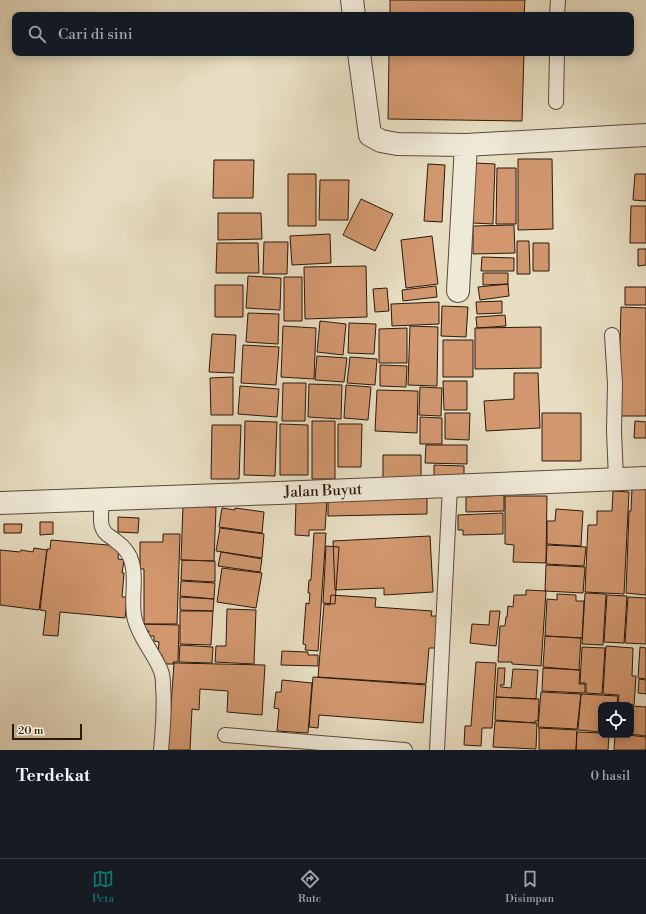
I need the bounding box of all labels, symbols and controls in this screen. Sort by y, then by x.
search box [12,12,634,56]
icon: search [26,23,48,45]
text: Cari di sini [58,25,133,44]
street label: Jalan Buyut [283,480,363,502]
map controls [598,702,634,738]
button: locate [598,702,634,738]
scale bar [12,722,82,741]
text: 20 m [18,724,43,738]
text: Terdekat [16,765,90,787]
text: 0 hasil [591,768,630,784]
tab: Peta [92,868,114,906]
tab: Rute [298,868,321,906]
tab: Disimpan [505,868,554,906]

